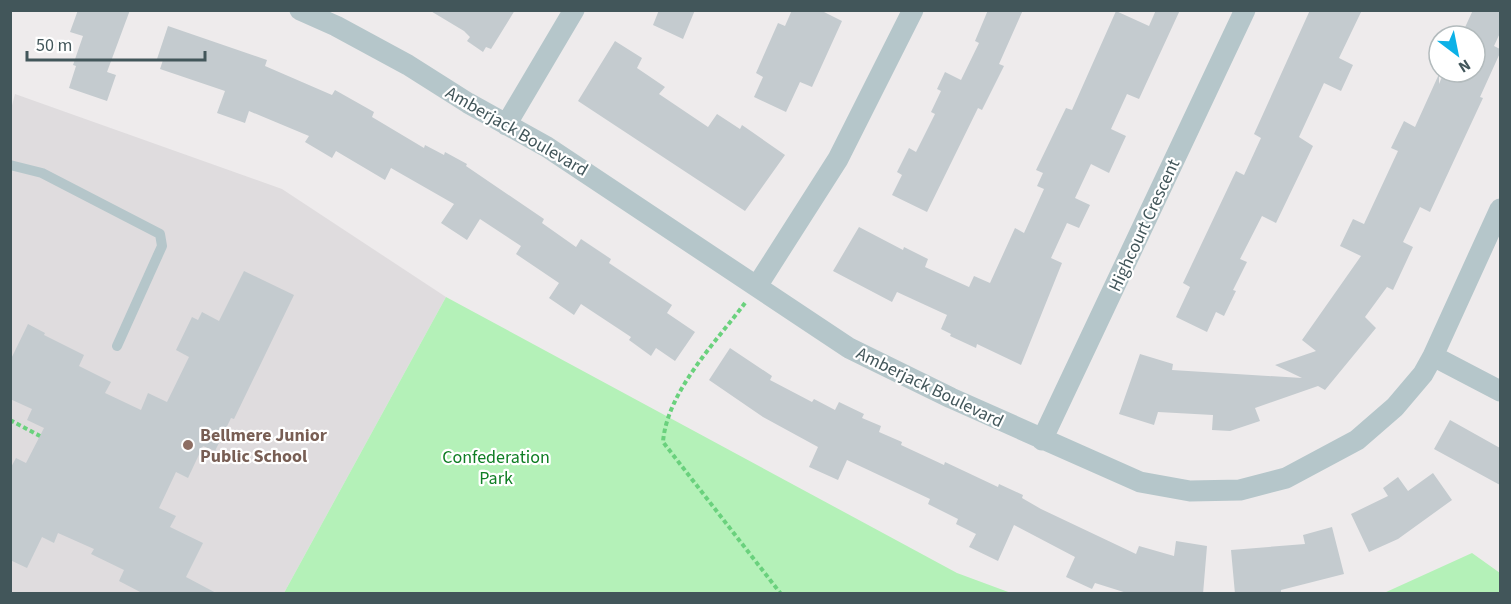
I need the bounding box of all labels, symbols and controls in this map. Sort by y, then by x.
scale bar [27,24,206,62]
north arrow [1427,24,1487,84]
text: 50 m [36,33,72,58]
text: N [1454,54,1475,78]
street label: Amberjack Boulevard [441,80,593,183]
street label: Highcourt Crescent [1103,155,1186,296]
street label: Amberjack Boulevard [852,341,1008,434]
place label: Bellmere Junior Public School [200,423,328,469]
marker: Bellmere Junior Public School [181,438,195,452]
park label: Confederation Park [442,445,550,491]

